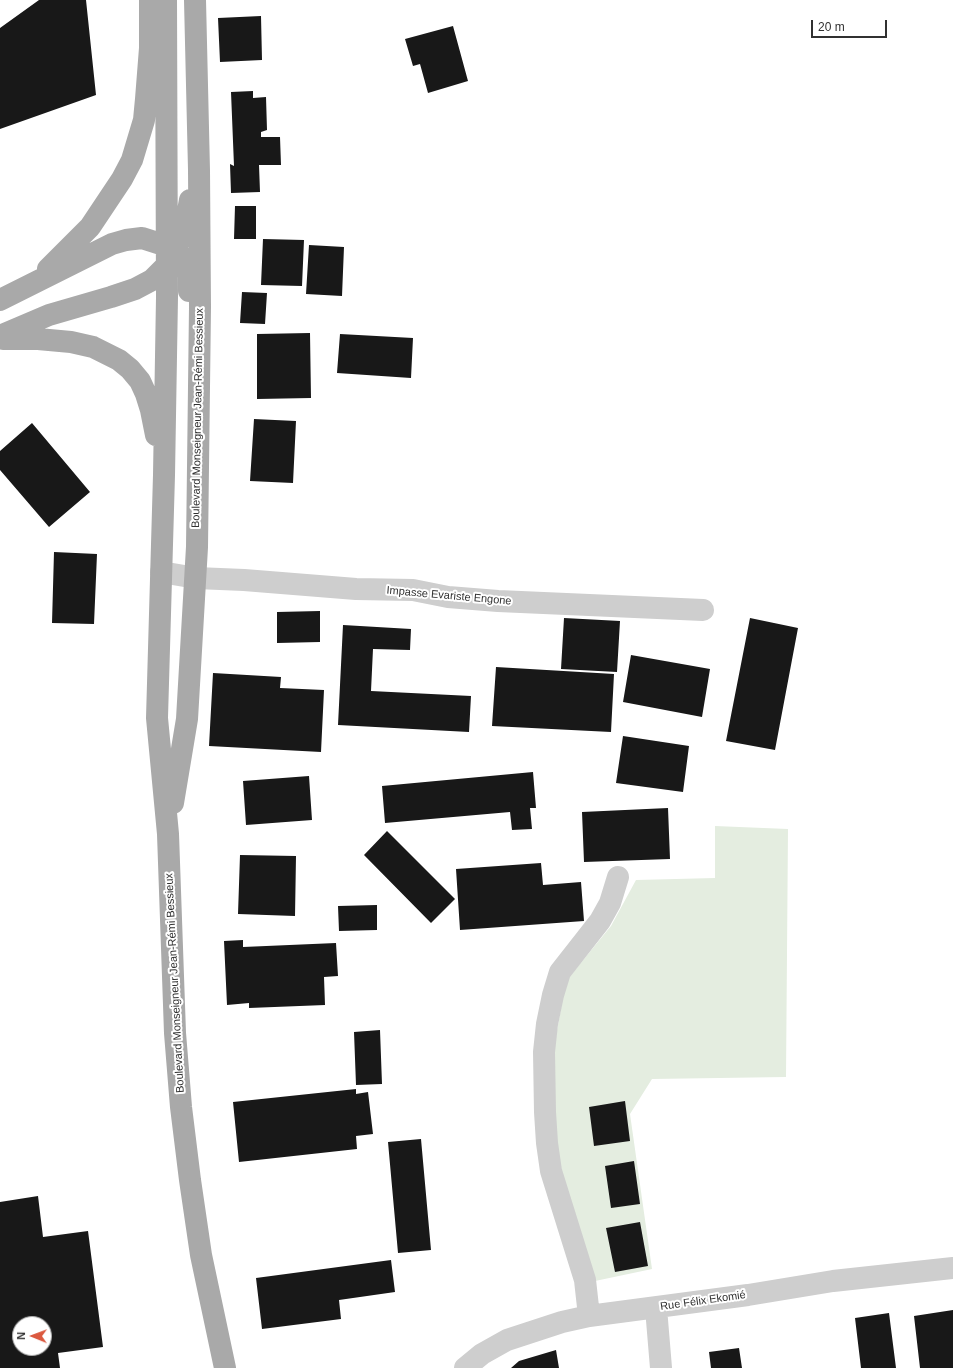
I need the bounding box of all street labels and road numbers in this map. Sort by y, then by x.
street label: Boulevard Monseigneur Jean-Rémi Bessieux [189,308,207,528]
street label: Impasse Evariste Engone [386,584,512,608]
street label: Boulevard Monseigneur Jean-Rémi Bessieux [163,873,187,1093]
street label: Rue Félix Ekomié [659,1288,747,1314]

